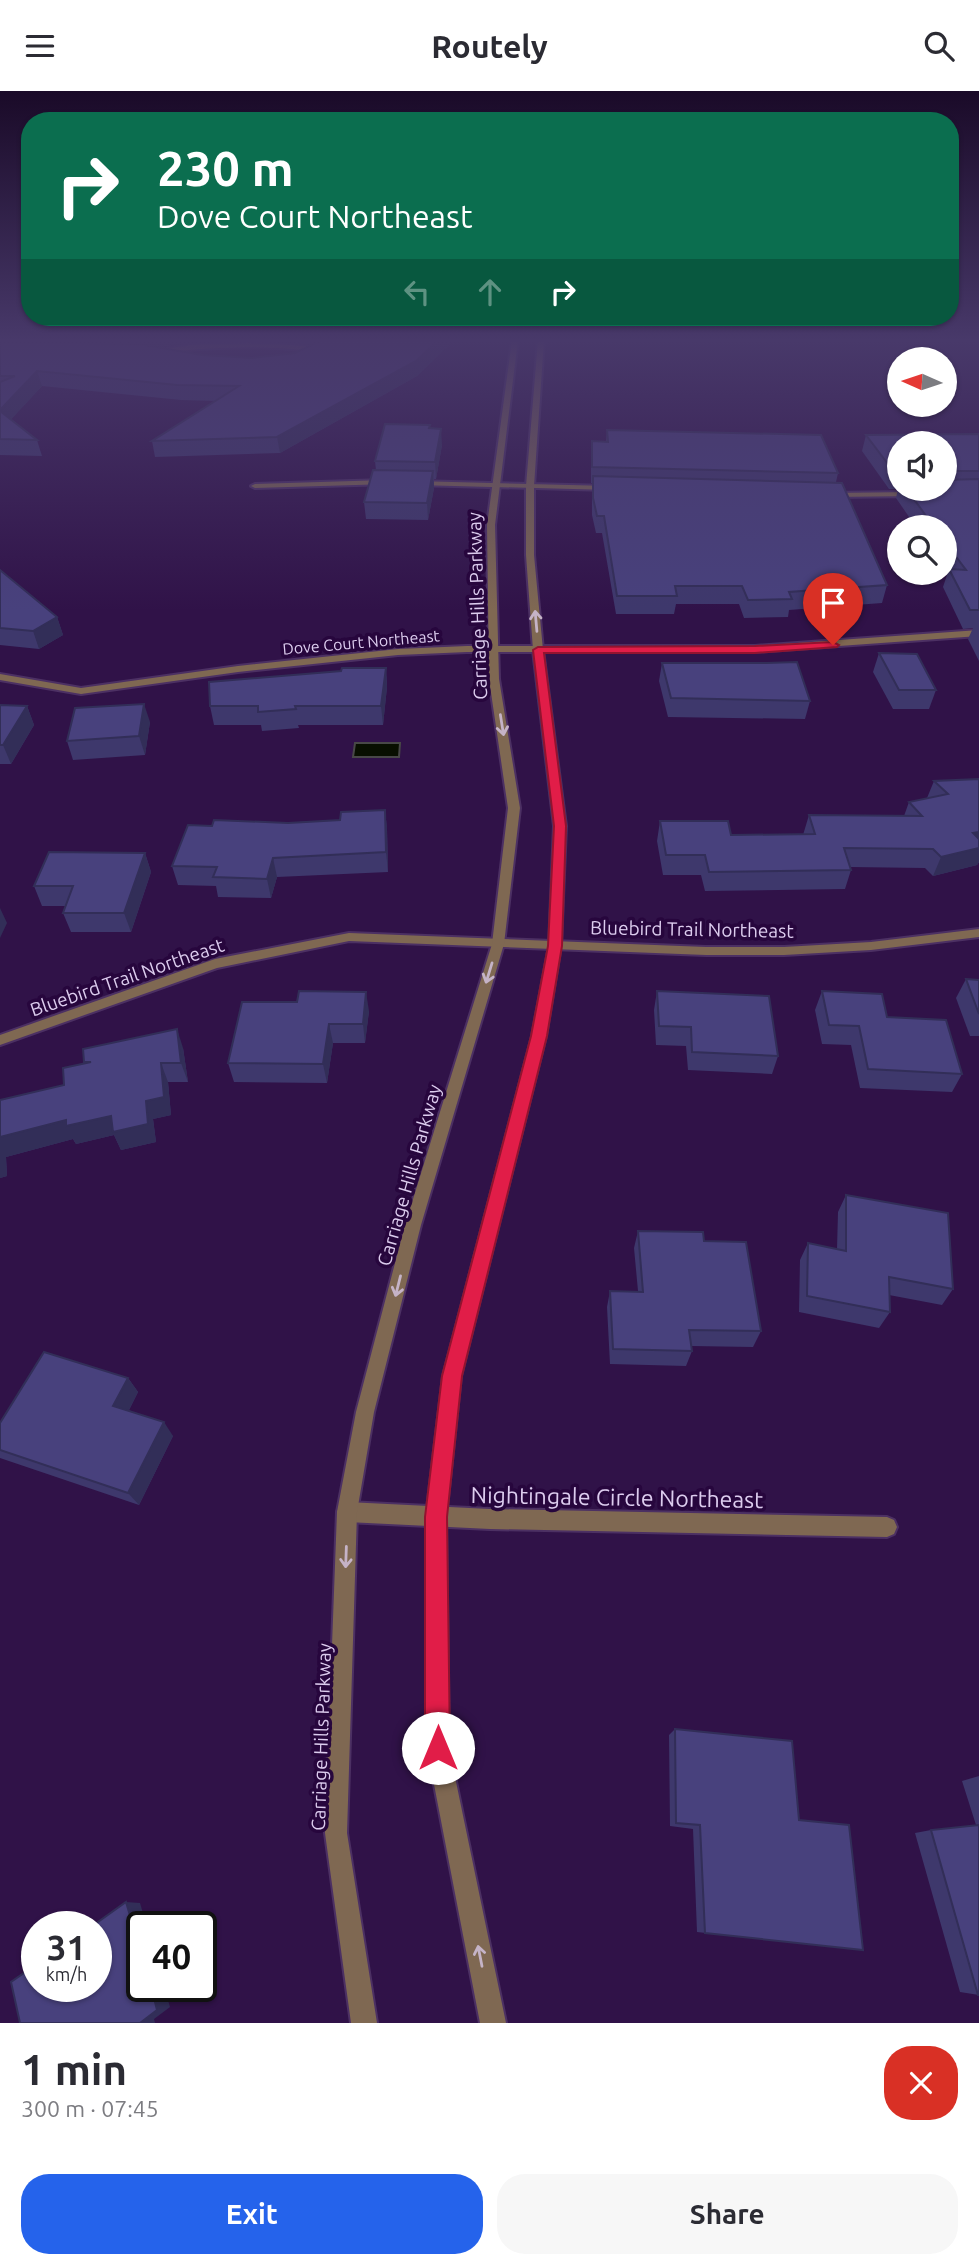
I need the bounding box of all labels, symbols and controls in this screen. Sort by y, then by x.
icon: menu [21,27,59,65]
icon: search [920,27,958,65]
text: Routely [431,28,548,64]
icon: right [42,140,133,231]
text: 230 m [157,140,294,195]
text: Dove Court Northeast [157,198,473,234]
icon: left [398,273,436,311]
icon: ahead [471,273,509,311]
icon: right [544,273,582,311]
north arrow [887,347,957,417]
map controls [887,347,957,585]
button: sound [887,431,957,501]
street label: Carriage Hills Parkway [463,512,491,700]
button: search [887,515,957,585]
pin [803,573,863,645]
icon: arrive [814,584,852,622]
one-way arrow [529,610,542,632]
street label: Dove Court Northeast [282,626,441,658]
one-way arrow [495,713,508,736]
street label: Bluebird Trail Northeast [590,916,795,942]
street label: Bluebird Trail Northeast [27,933,227,1021]
one-way arrow [481,962,494,984]
street label: Carriage Hills Parkway [373,1082,445,1268]
one-way arrow [390,1275,403,1297]
street label: Nightingale Circle Northeast [471,1482,763,1512]
one-way arrow [339,1545,352,1568]
street label: Carriage Hills Parkway [307,1643,335,1831]
position arrow [401,1711,475,1785]
speed limit sign: 40 [126,1911,217,2002]
text: 31 [47,1927,86,1967]
one-way arrow [472,1945,486,1968]
text: km/h [46,1964,87,1984]
text: 1 min [21,2046,127,2093]
button: close [884,2046,958,2120]
text: 300 m · 07:45 [21,2096,159,2121]
button: Exit [21,2174,483,2254]
button: Share [497,2174,958,2254]

